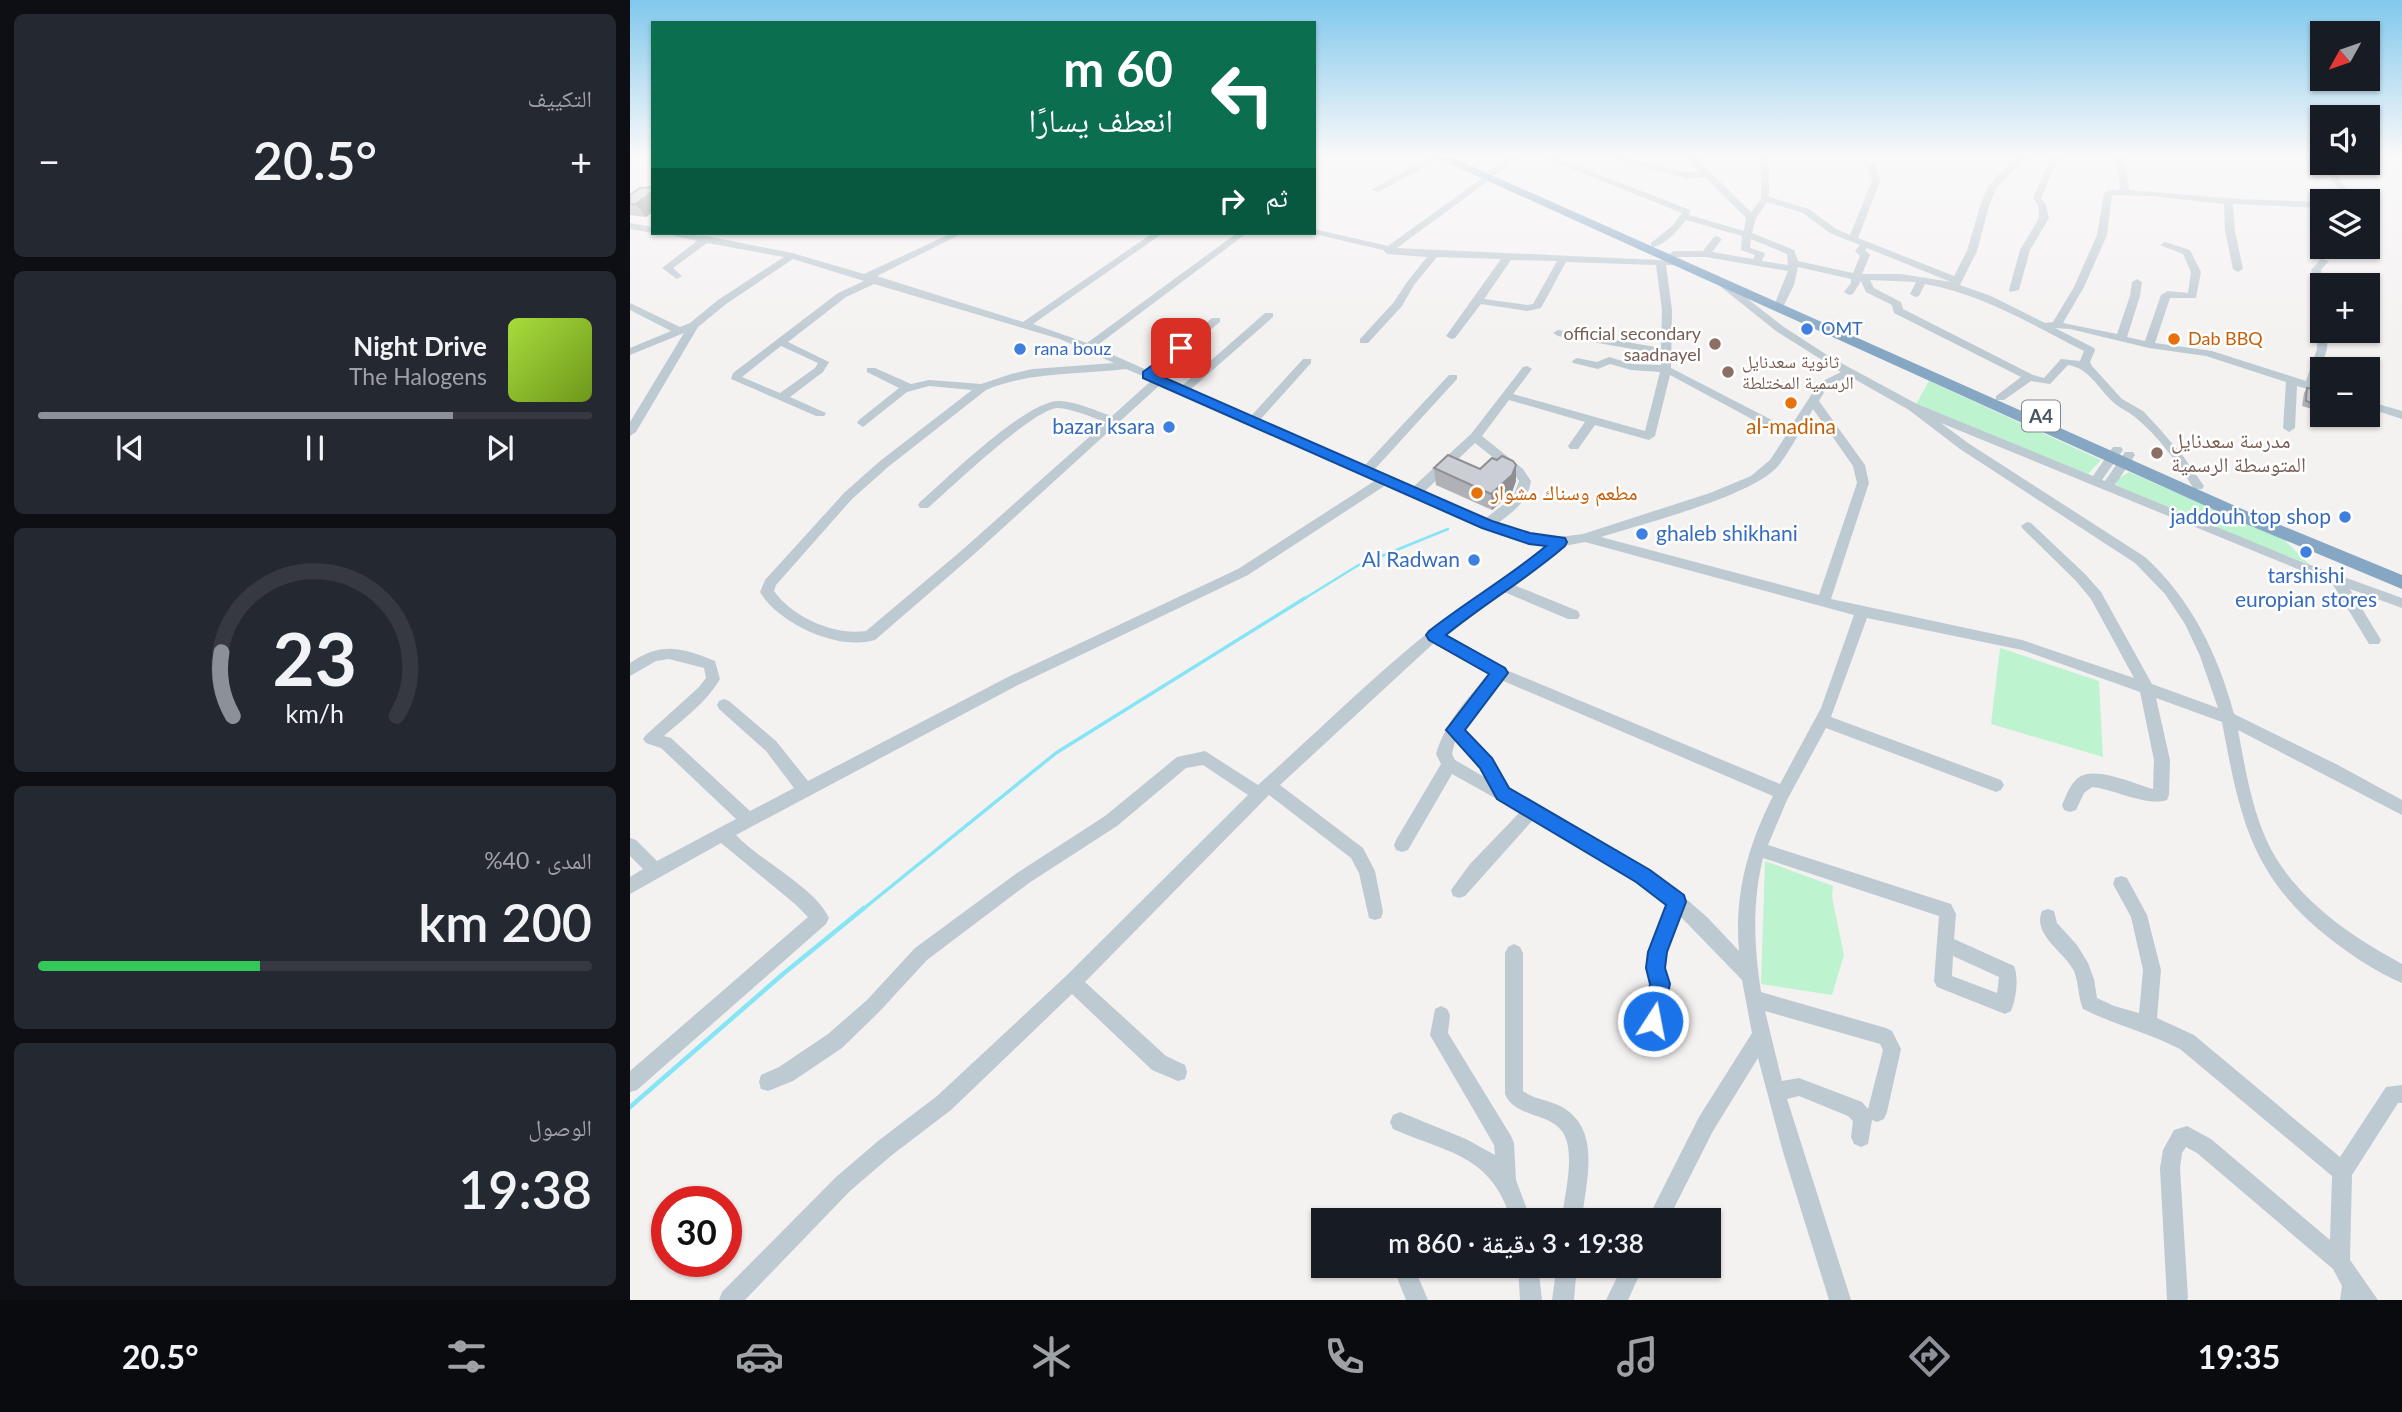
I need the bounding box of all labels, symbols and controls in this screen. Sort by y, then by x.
north arrow [2310,21,2380,91]
map controls [2310,21,2380,427]
text: 60 m [1063,39,1173,97]
icon: left [1197,49,1288,140]
text: التكييف [527,84,592,112]
text: انعطف يسارًا [1029,100,1173,139]
button: sound [2310,105,2380,175]
text: 20.5° [253,129,377,191]
text: − [38,138,60,184]
text: + [570,138,592,184]
text: ثم [1265,181,1288,213]
icon: right [1213,182,1251,220]
button: layers [2310,189,2380,259]
button: + [2310,273,2380,343]
place label: OMT [1821,317,1863,339]
pin [1151,318,1211,378]
marker: OMT [1799,321,1815,337]
place label: official secondary saadnayel [1563,322,1702,365]
place label: Dab BBQ [2188,327,2263,349]
icon: arrive [1162,329,1200,367]
text: Night Drive [353,330,487,362]
marker: Dab BBQ [2166,331,2182,347]
marker: official secondary saadnayel [1707,336,1723,352]
place label: rana bouz [1034,337,1111,359]
marker: rana bouz [1012,341,1028,357]
place label: ثانوية سعدنايل الرسمية المختلطة [1742,350,1854,393]
button: − [2310,357,2380,427]
text: The Halogens [349,362,487,390]
marker: ثانوية سعدنايل الرسمية المختلطة [1720,364,1736,380]
marker: al-madina [1783,395,1799,411]
road number: A4 [2022,400,2060,432]
place label: bazar ksara [1052,413,1155,438]
place label: al-madina [1746,413,1836,438]
marker: bazar ksara [1161,419,1177,435]
place label: مدرسة سعدنايل المتوسطة الرسمية [2171,427,2306,476]
icon: previous [111,429,149,467]
icon: pause [296,429,334,467]
icon: next [481,429,519,467]
marker: مدرسة سعدنايل المتوسطة الرسمية [2149,445,2165,461]
place label: مطعم وسناك مشوار [1490,479,1638,507]
marker: مطعم وسناك مشوار [1469,485,1485,501]
place label: jaddouh top shop [2169,503,2331,528]
marker: jaddouh top shop [2337,509,2353,525]
place label: ghaleb shikhani [1656,520,1798,545]
marker: ghaleb shikhani [1634,526,1650,542]
marker: tarshishi europian stores [2298,544,2314,560]
place label: Al Radwan [1362,546,1460,571]
marker: Al Radwan [1466,552,1482,568]
place label: tarshishi europian stores [2235,562,2377,611]
text: 23 [273,614,357,702]
text: km/h [286,698,344,728]
text: المدى · 40% [484,846,592,874]
text: 200 km [418,891,592,953]
position arrow [1616,984,1690,1058]
text: الوصول [528,1113,592,1141]
text: 19:38 [458,1158,592,1220]
speed limit sign: 30 [651,1186,742,1277]
text: 19:38 · 3 دقيقة · 860 m [1388,1227,1644,1259]
icon: filters [442,1332,491,1381]
icon: car [735,1332,784,1381]
icon: climate [1027,1332,1076,1381]
icon: phone [1320,1332,1369,1381]
icon: music [1613,1332,1662,1381]
icon: directions [1905,1332,1954,1381]
text: 20.5° [122,1337,198,1376]
text: 19:35 [2198,1337,2280,1376]

